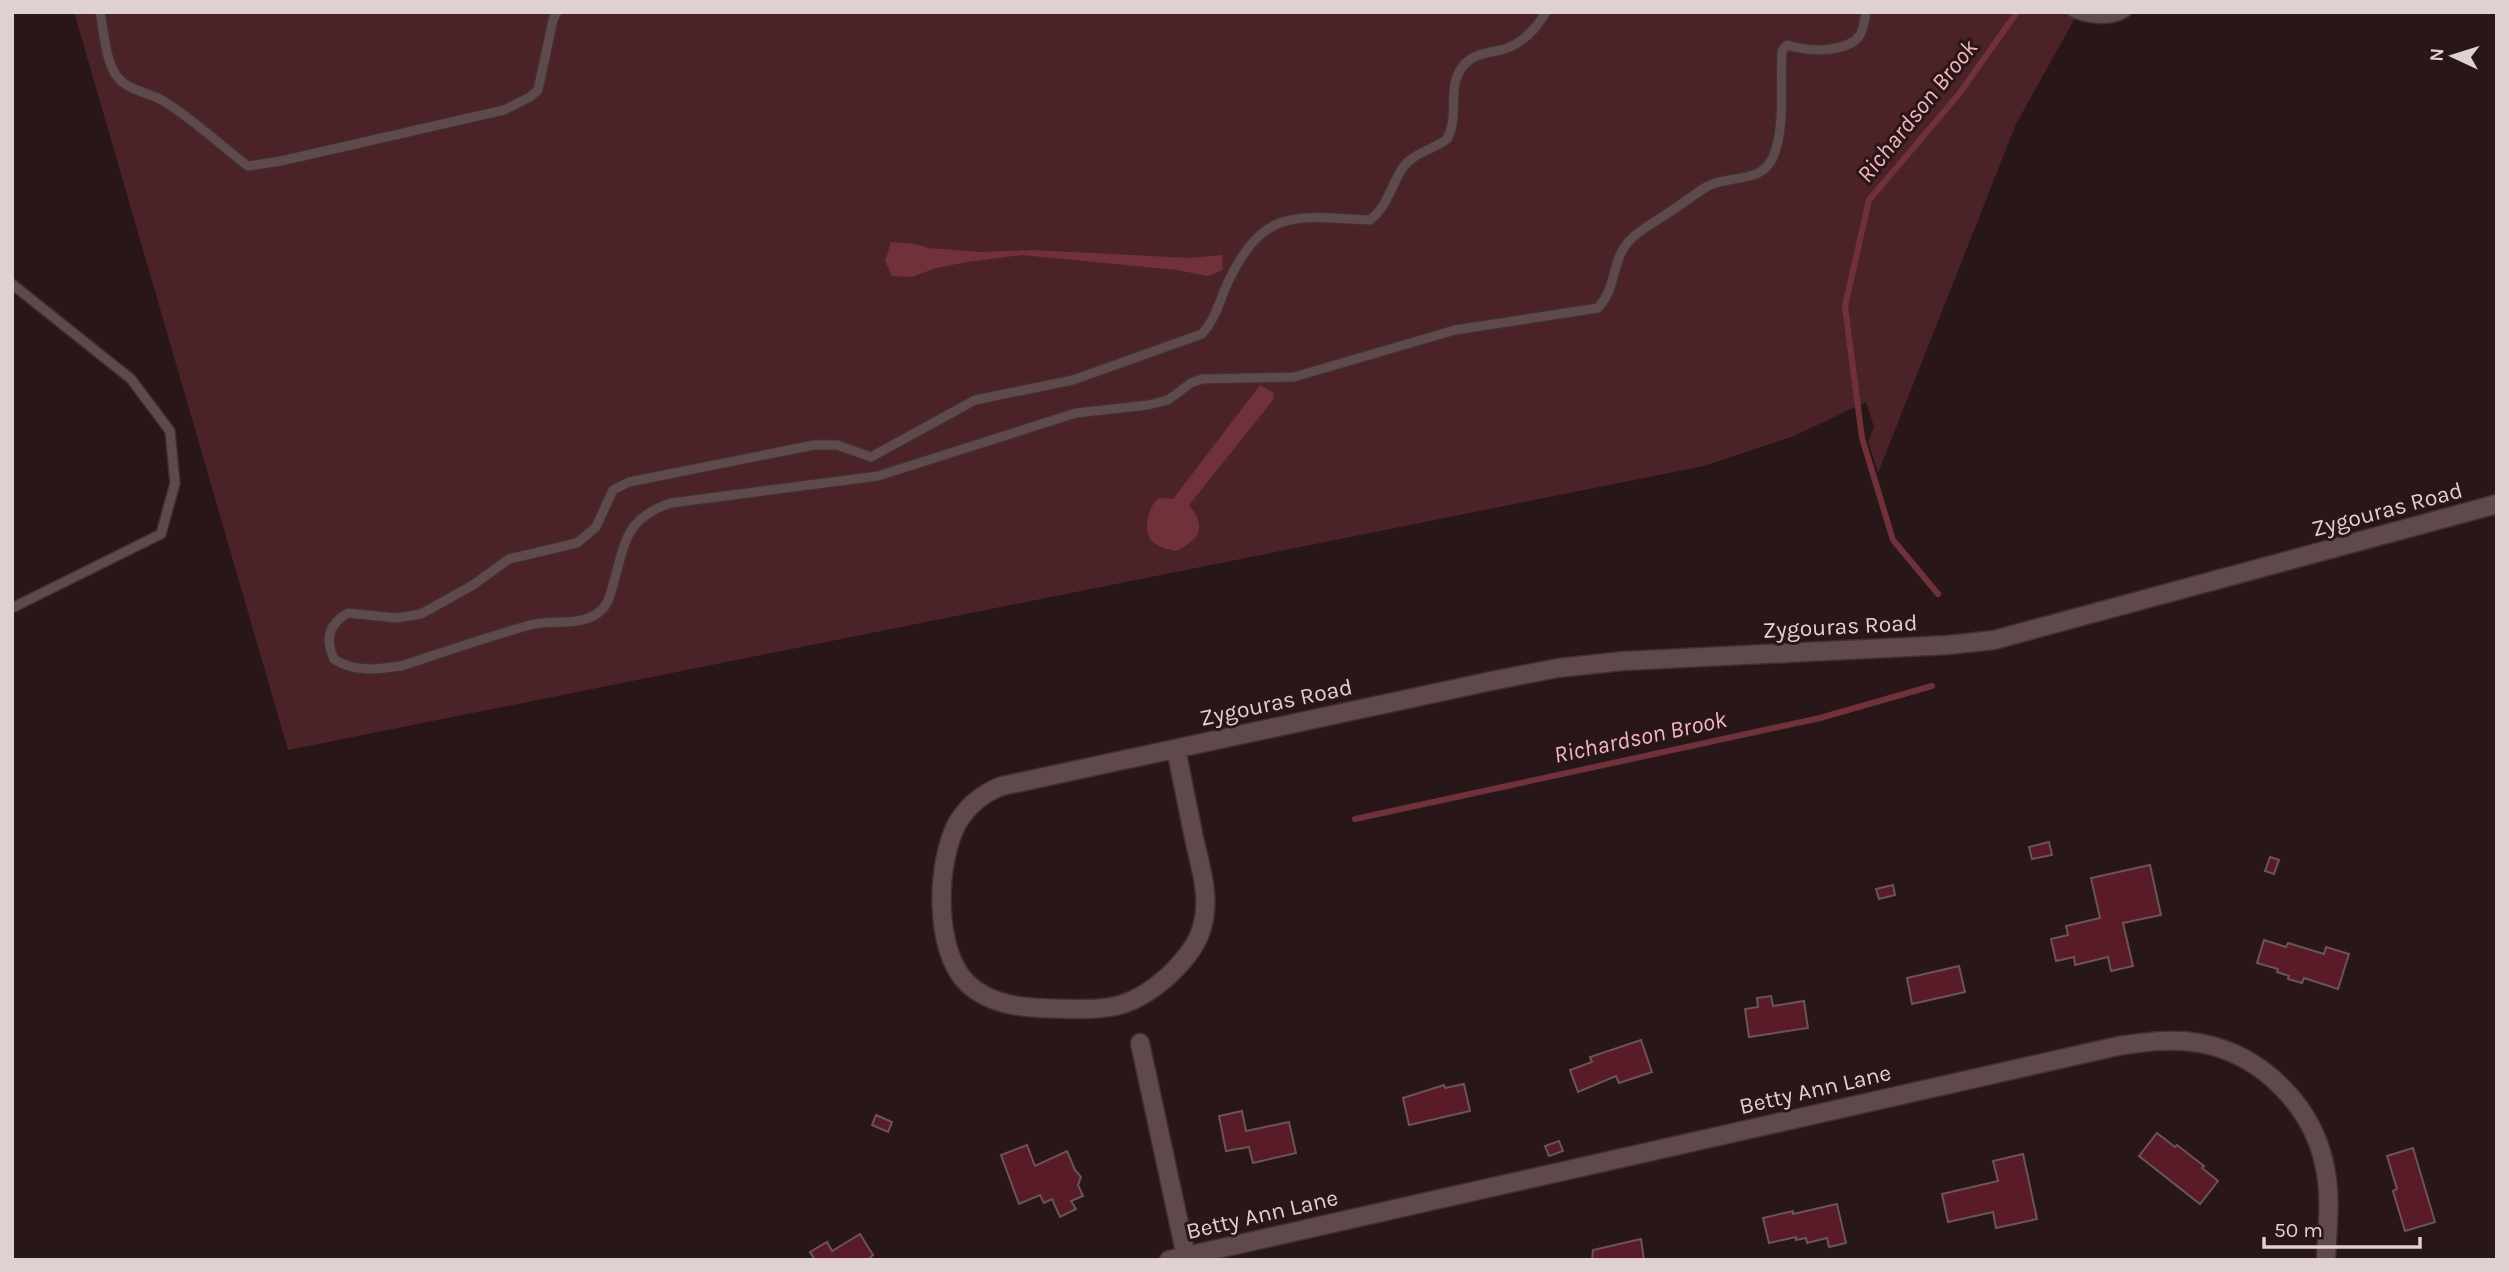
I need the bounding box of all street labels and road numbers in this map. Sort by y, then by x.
street label: Zygouras Road [2309,476,2466,543]
street label: Zygouras Road [1762,609,1918,644]
street label: Zygouras Road [1197,673,1355,732]
street label: Betty Ann Lane [1737,1059,1894,1120]
street label: Betty Ann Lane [1184,1184,1341,1245]

